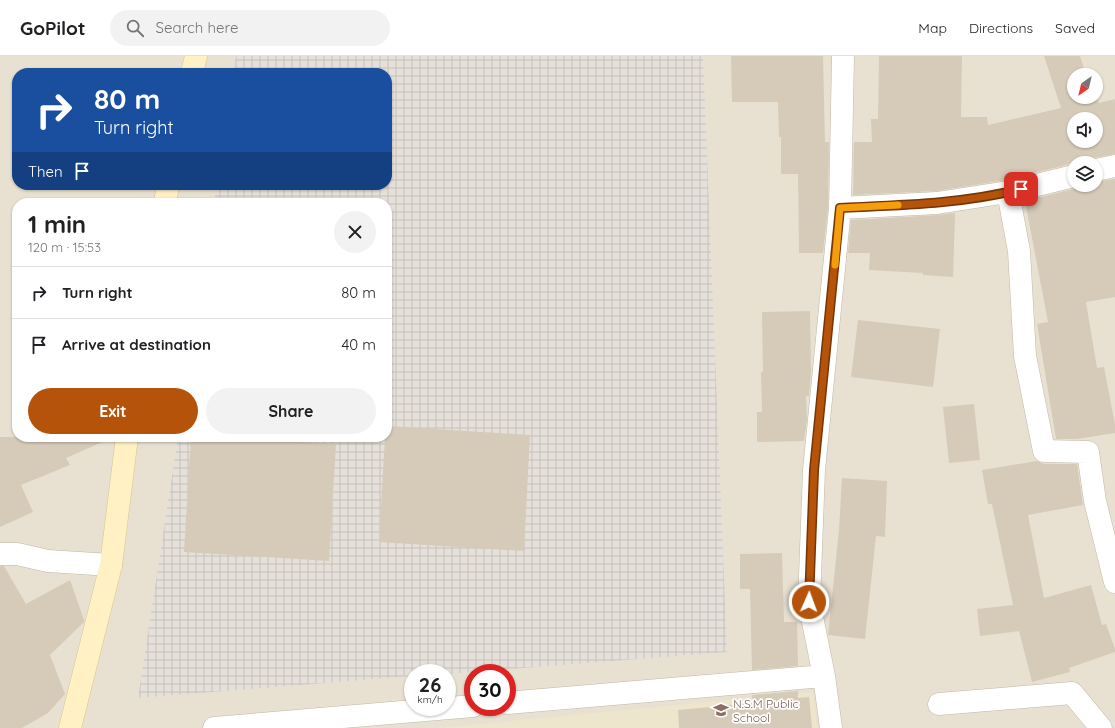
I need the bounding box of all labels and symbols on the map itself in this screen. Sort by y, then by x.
north arrow [1067,68,1103,104]
pin [1004,172,1038,206]
position arrow [788,581,830,623]
speed limit sign: 30 [464,664,516,716]
place label: N.S.M Public School [733,696,799,725]
school or university icon: N.S.M Public School [712,701,730,719]

